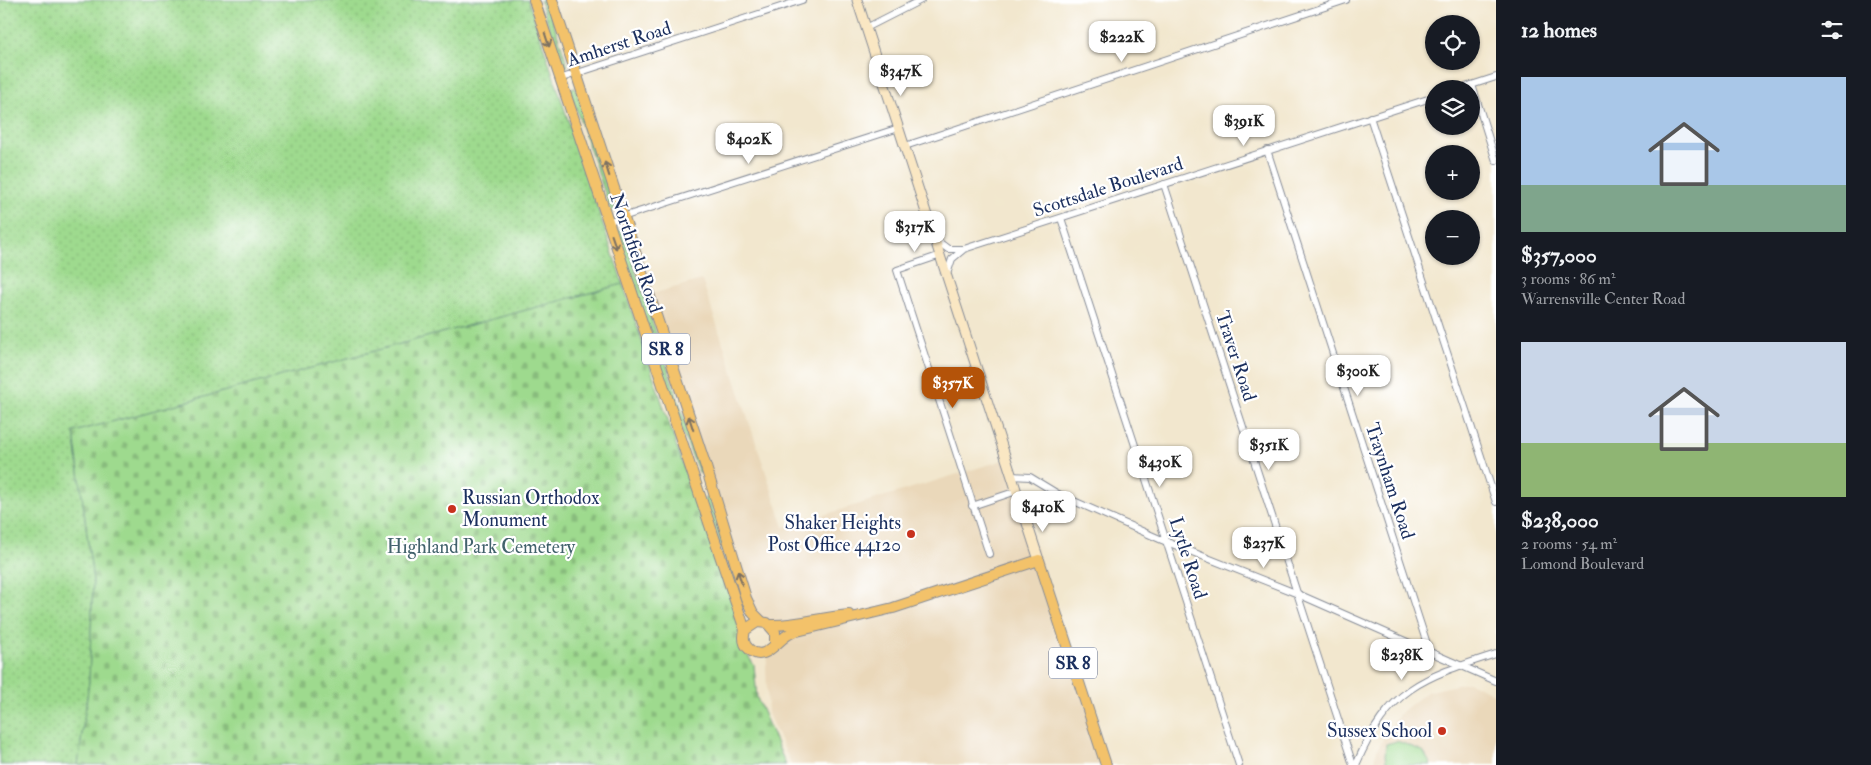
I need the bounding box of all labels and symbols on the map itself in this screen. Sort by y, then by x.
street label: Amherst Road [563,16,675,72]
pin: $222K [1087,20,1157,63]
one-way arrow [542,31,552,47]
pin: $347K [866,54,936,97]
pin: $391K [1209,104,1279,147]
pin: $402K [714,122,784,165]
street label: Scottsdale Boulevard [1030,151,1187,223]
one-way arrow [602,161,612,177]
street label: Northfield Road [604,190,668,317]
pin: $317K [880,210,950,253]
one-way arrow [609,233,619,249]
street label: Traver Road [1210,308,1262,405]
road number: SR 8 [642,334,690,364]
pin: $300K [1323,354,1393,397]
pin: $357K [918,366,988,409]
one-way arrow [686,416,695,431]
street label: Traynham Road [1360,420,1420,543]
pin: $351K [1234,428,1304,471]
pin: $430K [1125,446,1195,488]
place label: Russian Orthodox Monument [462,486,600,532]
pin: $410K [1008,490,1078,533]
marker: Russian Orthodox Monument [446,503,458,515]
place label: Shaker Heights Post Office 44120 [768,511,901,557]
street label: Lytle Road [1164,514,1213,603]
pin: $237K [1229,526,1299,569]
marker: Shaker Heights Post Office 44120 [905,528,917,540]
park label: Highland Park Cemetery [387,535,576,559]
one-way arrow [735,571,744,586]
pin: $238K [1367,638,1437,681]
road number: SR 8 [1049,648,1097,678]
place label: Sussex School [1327,719,1432,743]
marker: Sussex School [1436,725,1448,737]

